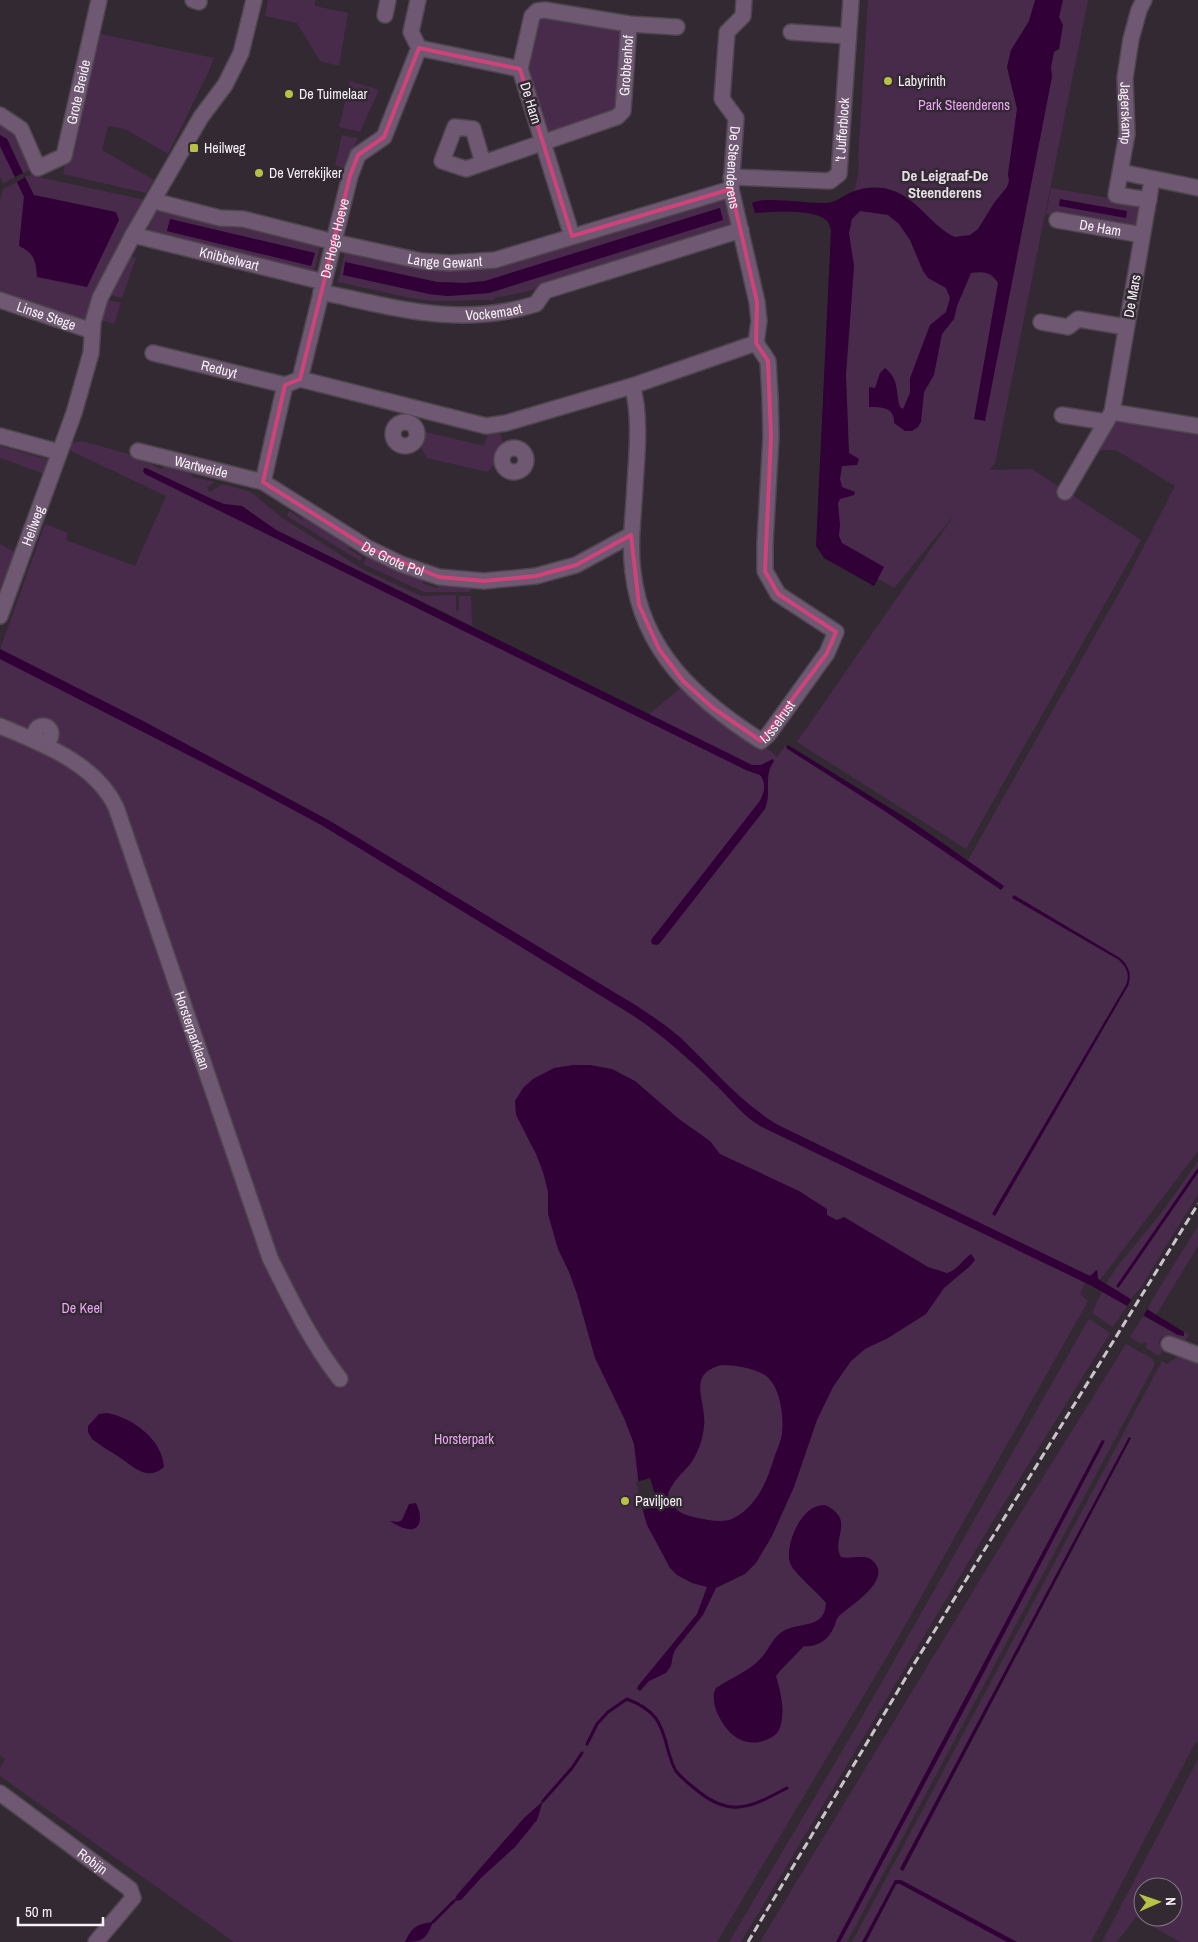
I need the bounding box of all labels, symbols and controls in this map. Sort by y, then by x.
street label: Grobbenhof [615,34,637,96]
street label: Grote Breide [62,58,94,126]
place label: Labyrinth [898,72,946,90]
marker: Labyrinth [882,75,894,87]
street label: De Harn [516,80,546,126]
street label: Jagerskamp [1116,82,1136,146]
place label: De Tuimelaar [299,85,368,103]
marker: De Tuimelaar [283,88,295,100]
park label: Park Steenderens [918,96,1010,114]
street label: 't Jufferblock [831,97,853,162]
street label: De Steenderens [722,125,744,211]
place label: Heilweg [204,139,246,157]
marker: Heilweg [188,142,200,154]
place label: De Verrekijker [269,164,342,182]
district label: De Leigraaf-De Steenderens [902,165,989,203]
marker: De Verrekijker [253,167,265,179]
street label: De Hoge Hoeve [316,196,353,280]
street label: De Ham [1078,215,1123,240]
street label: Knibbelwart [198,243,261,275]
street label: Lange Gewant [406,249,483,272]
street label: De Mars [1119,273,1145,319]
street label: Linse Stege [14,297,78,334]
street label: Vockemaet [465,299,524,324]
street label: Reduyt [199,356,239,382]
street label: Wartweide [172,451,230,482]
street label: Heilweg [17,503,49,548]
street label: De Grote Pol [358,537,426,580]
street label: IJsselrust [756,697,799,747]
street label: Horsterparklaan [171,989,214,1072]
park label: De Keel [62,1299,102,1317]
park label: Horsterpark [434,1430,494,1448]
place label: Paviljoen [635,1492,682,1510]
marker: Paviljoen [619,1495,631,1507]
street label: Robijn [74,1844,111,1878]
north arrow [1133,1877,1183,1927]
scale bar [18,1894,102,1926]
text: N [1162,1897,1180,1906]
text: 50 m [25,1901,52,1922]

